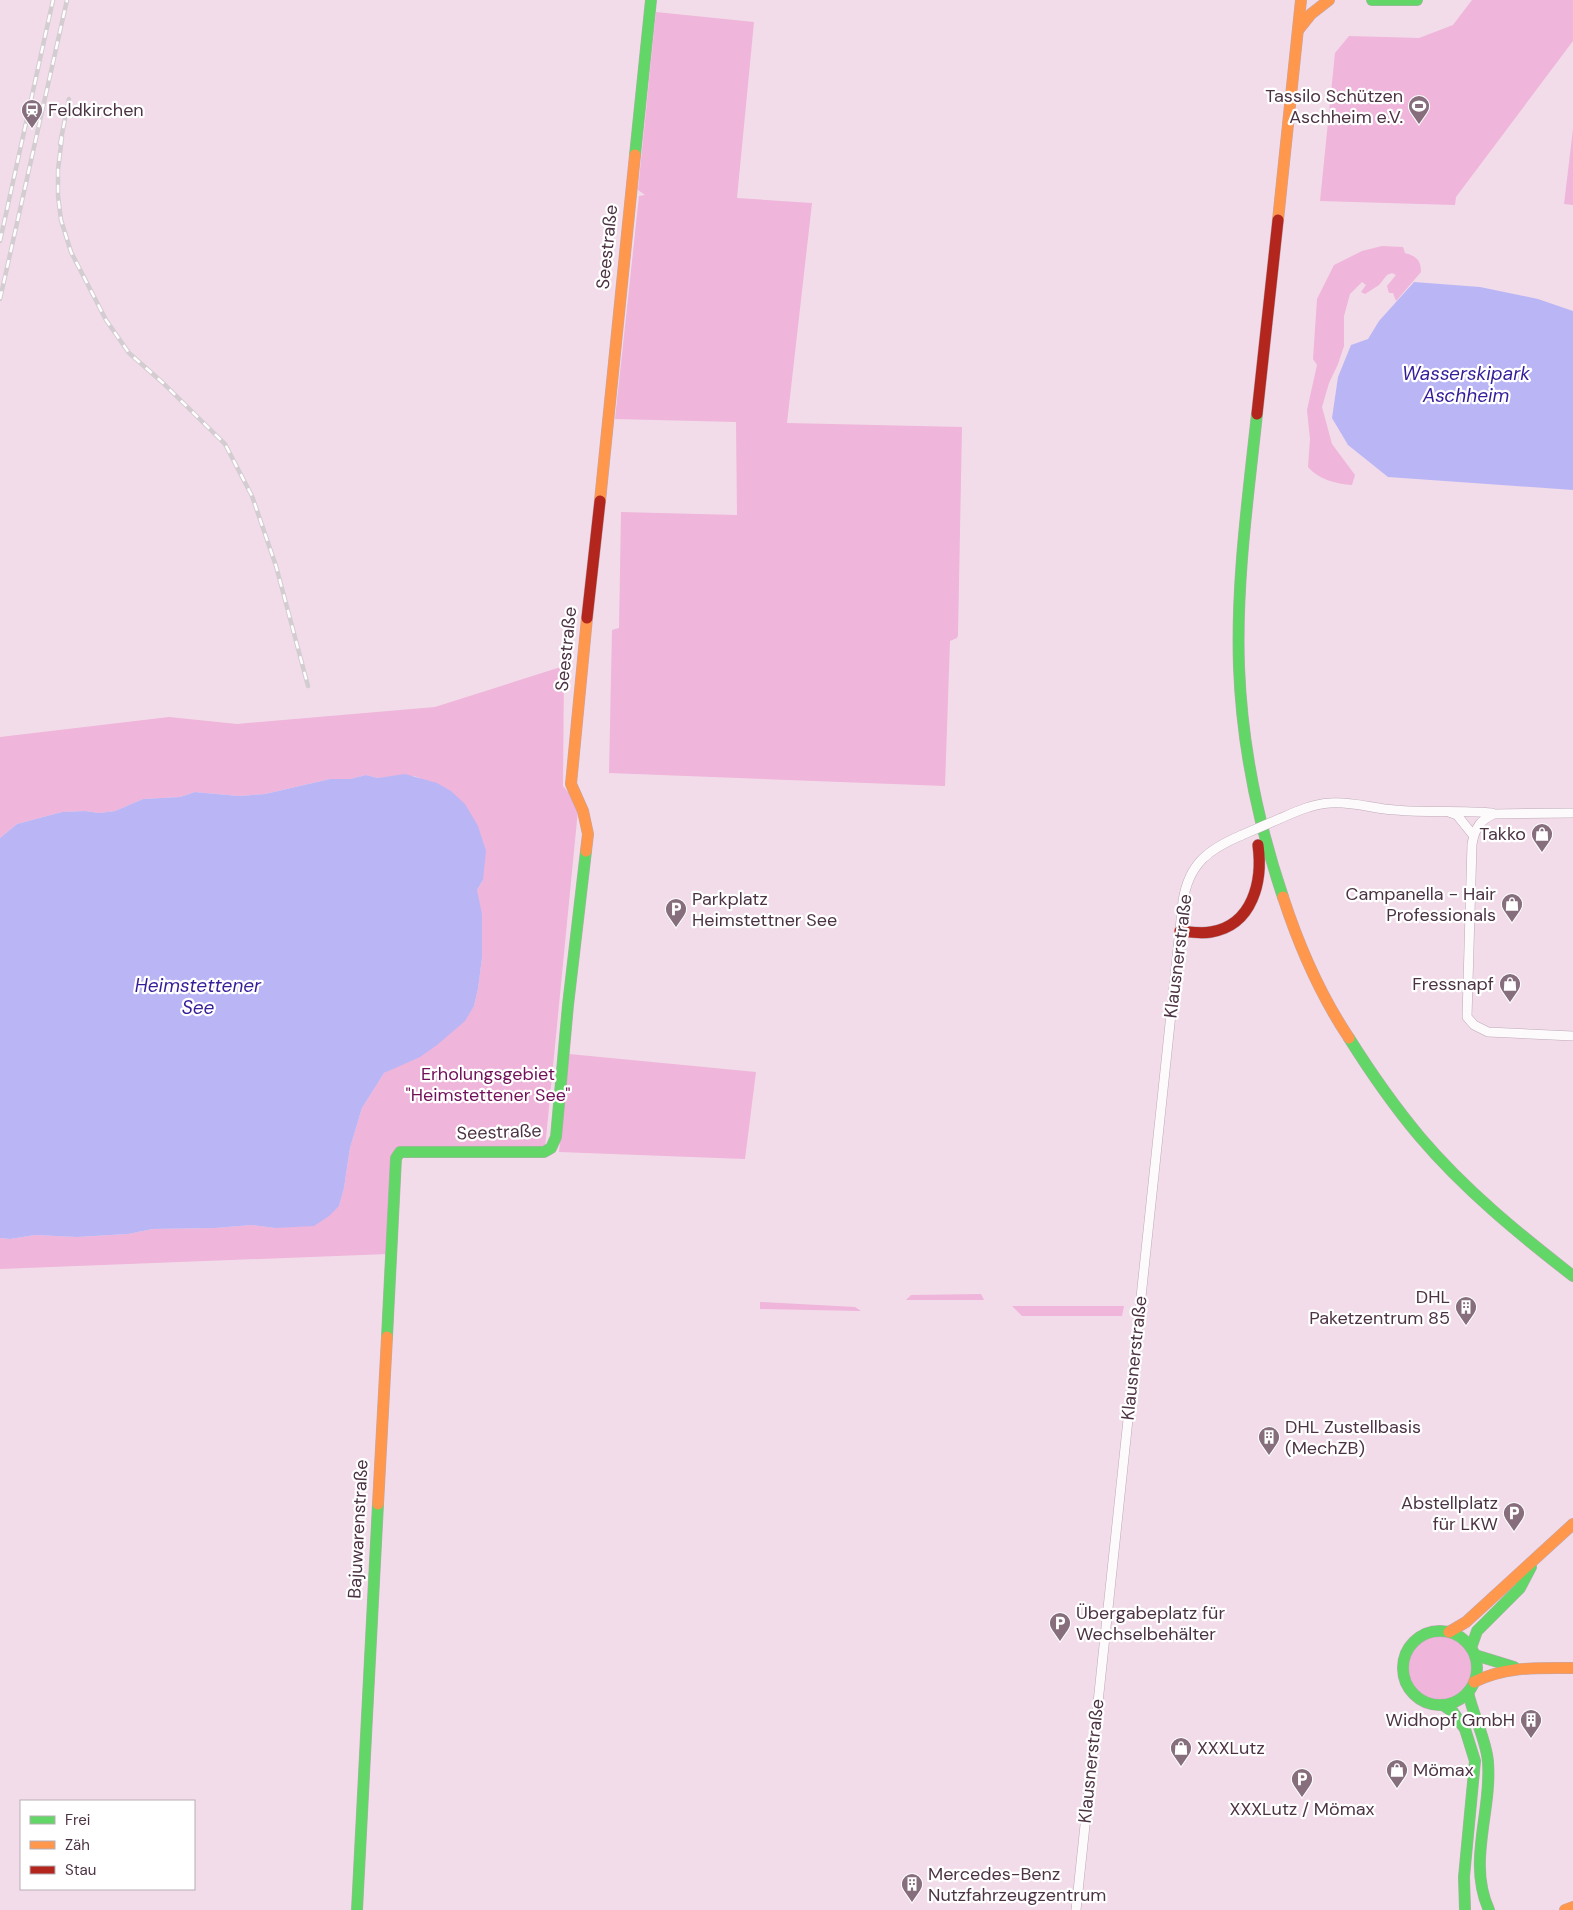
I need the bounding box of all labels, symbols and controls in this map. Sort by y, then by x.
place label: Tassilo Schützen Aschheim e.V. [1265,84,1403,129]
sports icon: Tassilo Schützen Aschheim e.V. [1407,94,1431,125]
station icon: Feldkirchen [20,98,44,129]
place label: Feldkirchen [48,98,144,122]
street label: Seestraße [591,204,623,290]
water label: Wasserskipark Aschheim [1402,361,1530,408]
street label: Seestraße [550,606,582,692]
place label: Takko [1479,822,1526,846]
shop icon: Takko [1530,822,1554,853]
place label: Campanella - Hair Professionals [1345,882,1496,927]
place label: Parkplatz Heimstettner See [692,887,837,932]
shop icon: Campanella - Hair Professionals [1500,892,1524,923]
street label: Klausnerstraße [1158,893,1198,1019]
parking icon: Parkplatz Heimstettner See [664,897,688,928]
place label: Fressnapf [1412,972,1494,996]
shop icon: Fressnapf [1498,972,1522,1003]
water label: Heimstettener See [135,973,262,1020]
park label: Erholungsgebiet "Heimstettener See" [406,1062,570,1107]
street label: Seestraße [456,1119,542,1145]
place label: DHL Paketzentrum 85 [1309,1285,1450,1330]
street label: Klausnerstraße [1116,1295,1152,1421]
building icon: DHL Paketzentrum 85 [1454,1295,1478,1326]
place label: DHL Zustellbasis (MechZB) [1285,1415,1421,1460]
building icon: DHL Zustellbasis (MechZB) [1257,1425,1281,1456]
street label: Bajuwarenstraße [342,1459,374,1599]
place label: Abstellplatz für LKW [1401,1491,1498,1536]
parking icon: Abstellplatz für LKW [1502,1501,1526,1532]
place label: Übergabeplatz für Wechselbehälter [1076,1601,1225,1646]
parking icon: Übergabeplatz für Wechselbehälter [1048,1611,1072,1642]
street label: Klausnerstraße [1073,1698,1109,1824]
place label: Widhopf GmbH [1386,1708,1515,1732]
building icon: Widhopf GmbH [1519,1708,1543,1739]
shop icon: XXXLutz [1169,1736,1193,1767]
place label: XXXLutz [1197,1736,1265,1760]
shop icon: Mömax [1385,1758,1409,1789]
place label: Mömax [1413,1758,1474,1782]
parking icon: XXXLutz / Mömax [1290,1767,1314,1798]
place label: XXXLutz / Mömax [1230,1797,1374,1821]
legend [20,1800,195,1890]
text: Frei [65,1810,90,1830]
text: Zäh [65,1835,90,1855]
text: Stau [65,1860,96,1880]
place label: Mercedes-Benz Nutzfahrzeugzentrum [928,1862,1106,1907]
building icon: Mercedes-Benz Nutzfahrzeugzentrum [900,1872,924,1903]

